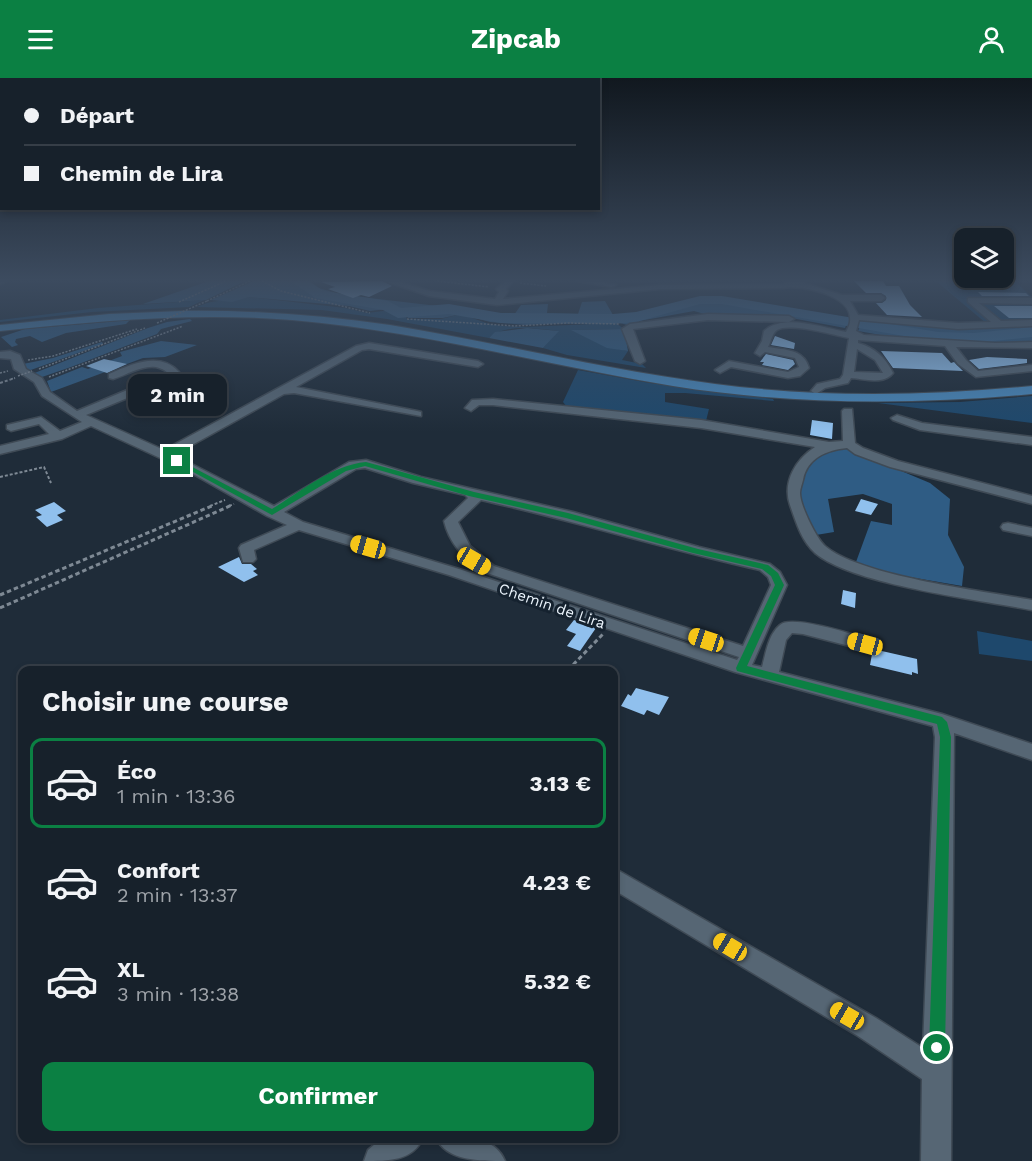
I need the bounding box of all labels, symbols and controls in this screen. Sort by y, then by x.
icon: menu [24,23,57,56]
text: Zipcab [471,23,561,55]
icon: person [975,23,1008,56]
text: Départ [60,103,134,128]
text: Chemin de Lira [60,161,223,186]
map controls [954,228,1014,288]
button: layers [954,228,1014,288]
callout: 2 min [128,374,226,416]
text: 2 min [150,383,205,407]
route end [163,447,190,474]
car [348,533,388,561]
car [454,544,494,578]
street label: Chemin de Lira [496,579,608,633]
car [686,626,726,654]
car [845,631,885,657]
text: Choisir une course [42,686,289,718]
icon: car [45,756,99,810]
text: Éco [117,759,156,784]
text: 3.13 € [530,771,591,796]
text: 1 min · 13:36 [117,784,235,808]
icon: car [45,855,99,909]
text: Confort [117,858,200,883]
text: 4.23 € [523,870,591,895]
text: 2 min · 13:37 [117,883,237,907]
car [710,930,750,964]
icon: car [45,954,99,1008]
text: XL [117,957,145,982]
text: 5.32 € [524,969,591,994]
text: 3 min · 13:38 [117,982,239,1006]
car [827,999,867,1033]
route start [923,1034,950,1061]
button: Confirmer [42,1062,594,1131]

